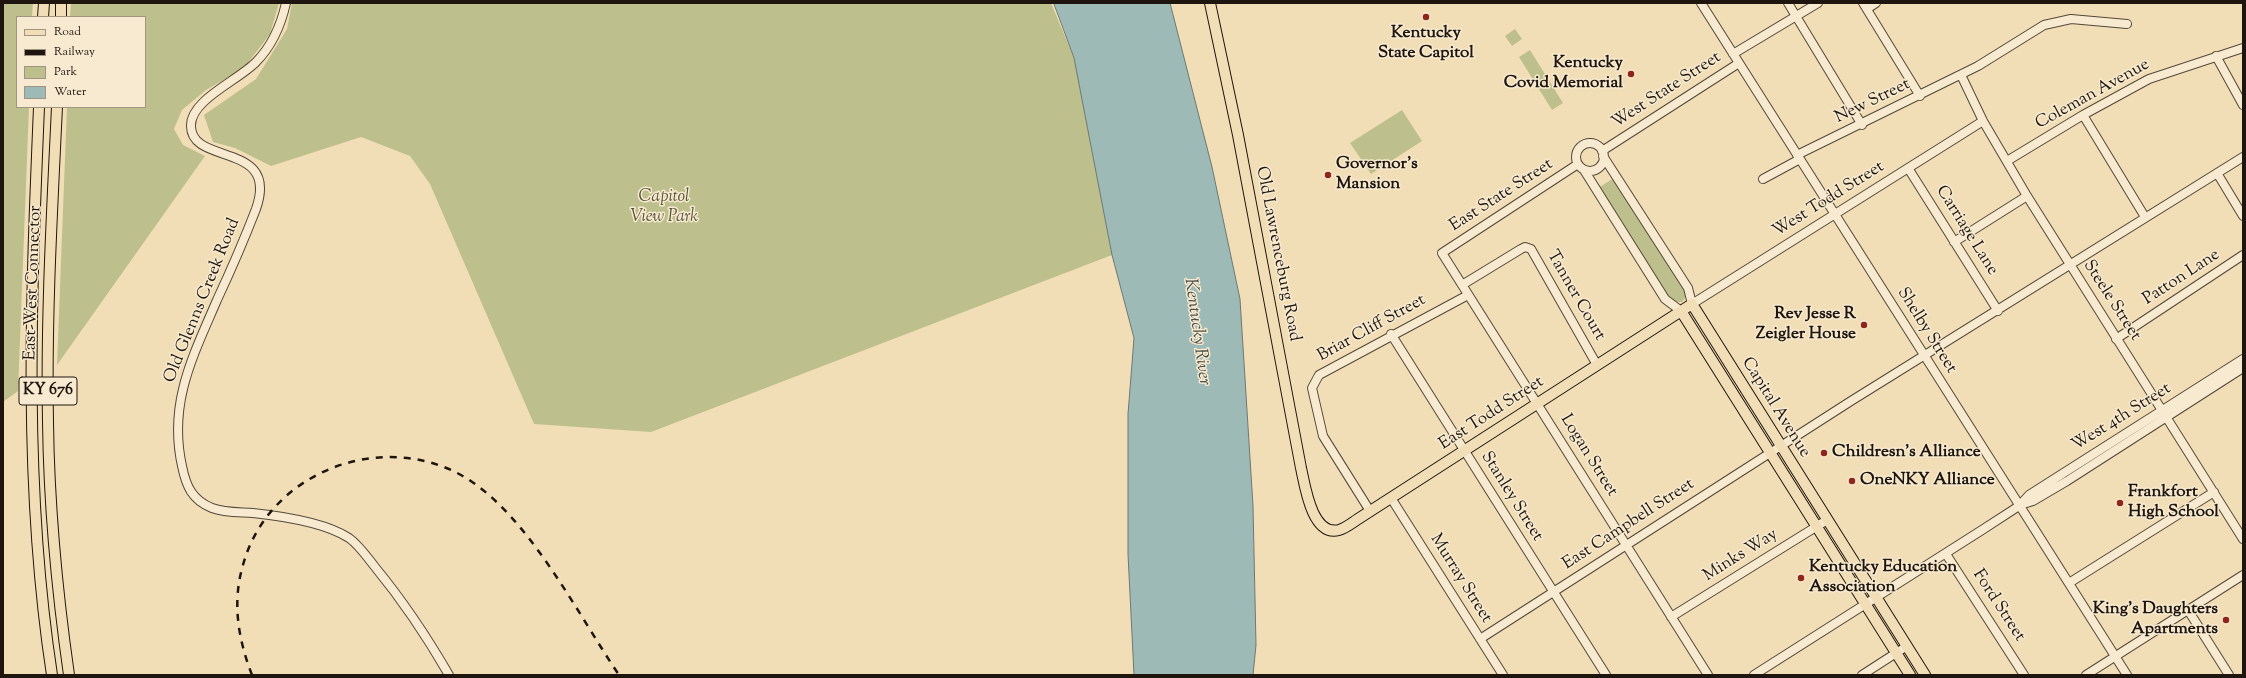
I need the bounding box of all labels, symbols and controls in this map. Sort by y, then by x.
marker: Kentucky State Capitol [1421,12,1431,22]
legend [16,16,146,108]
text: Road [54,23,81,41]
place label: Kentucky State Capitol [1378,24,1474,64]
text: Railway [54,43,95,61]
street label: West State Street [1609,48,1725,134]
place label: Kentucky Covid Memorial [1504,54,1623,94]
street label: Coleman Avenue [2032,55,2154,135]
text: Park [54,63,77,81]
marker: Kentucky Covid Memorial [1626,69,1636,79]
street label: New Street [1832,75,1914,129]
text: Water [54,83,86,101]
place label: Governor's Mansion [1336,155,1418,195]
street label: East State Street [1447,155,1557,237]
street label: West Todd Street [1770,158,1888,242]
street label: Old Lawrenceburg Road [1250,165,1304,343]
marker: Governor's Mansion [1323,170,1333,180]
street label: Carriage Lane [1930,182,2002,280]
park label: Capitol View Park [630,188,698,228]
street label: East-West Connector [21,205,47,361]
street label: Old Glenns Creek Road [161,216,245,386]
street label: Patton Lane [2140,246,2224,310]
street label: Tanner Court [1541,247,1609,345]
street label: Steele Street [2077,257,2145,345]
water label: Kentucky River [1178,277,1214,387]
street label: Shelby Street [1892,284,1960,378]
street label: Briar Cliff Street [1314,291,1430,367]
place label: Rev Jesse R Zeigler House [1756,305,1856,345]
marker: Rev Jesse R Zeigler House [1859,320,1869,330]
street label: Capital Avenue [1736,354,1814,462]
street label: East Todd Street [1436,373,1548,455]
road number: KY 676 [19,377,77,405]
street label: West 4th Street [2069,379,2175,457]
street label: Logan Street [1555,411,1621,501]
place label: Childresn's Alliance [1832,443,1981,463]
street label: Stanley Street [1475,448,1547,546]
marker: Childresn's Alliance [1819,448,1829,458]
place label: OneNKY Alliance [1860,471,1995,491]
street label: East Campbell Street [1559,475,1699,575]
marker: OneNKY Alliance [1847,476,1857,486]
place label: Frankfort High School [2128,483,2219,523]
marker: Frankfort High School [2115,498,2125,508]
street label: Minks Way [1700,525,1782,587]
street label: Murray Street [1424,531,1496,627]
place label: Kentucky Education Association [1809,558,1957,598]
street label: Ford Street [1967,566,2029,646]
marker: Kentucky Education Association [1796,573,1806,583]
place label: King's Daughters Apartments [2093,600,2218,640]
marker: King's Daughters Apartments [2221,615,2231,625]

